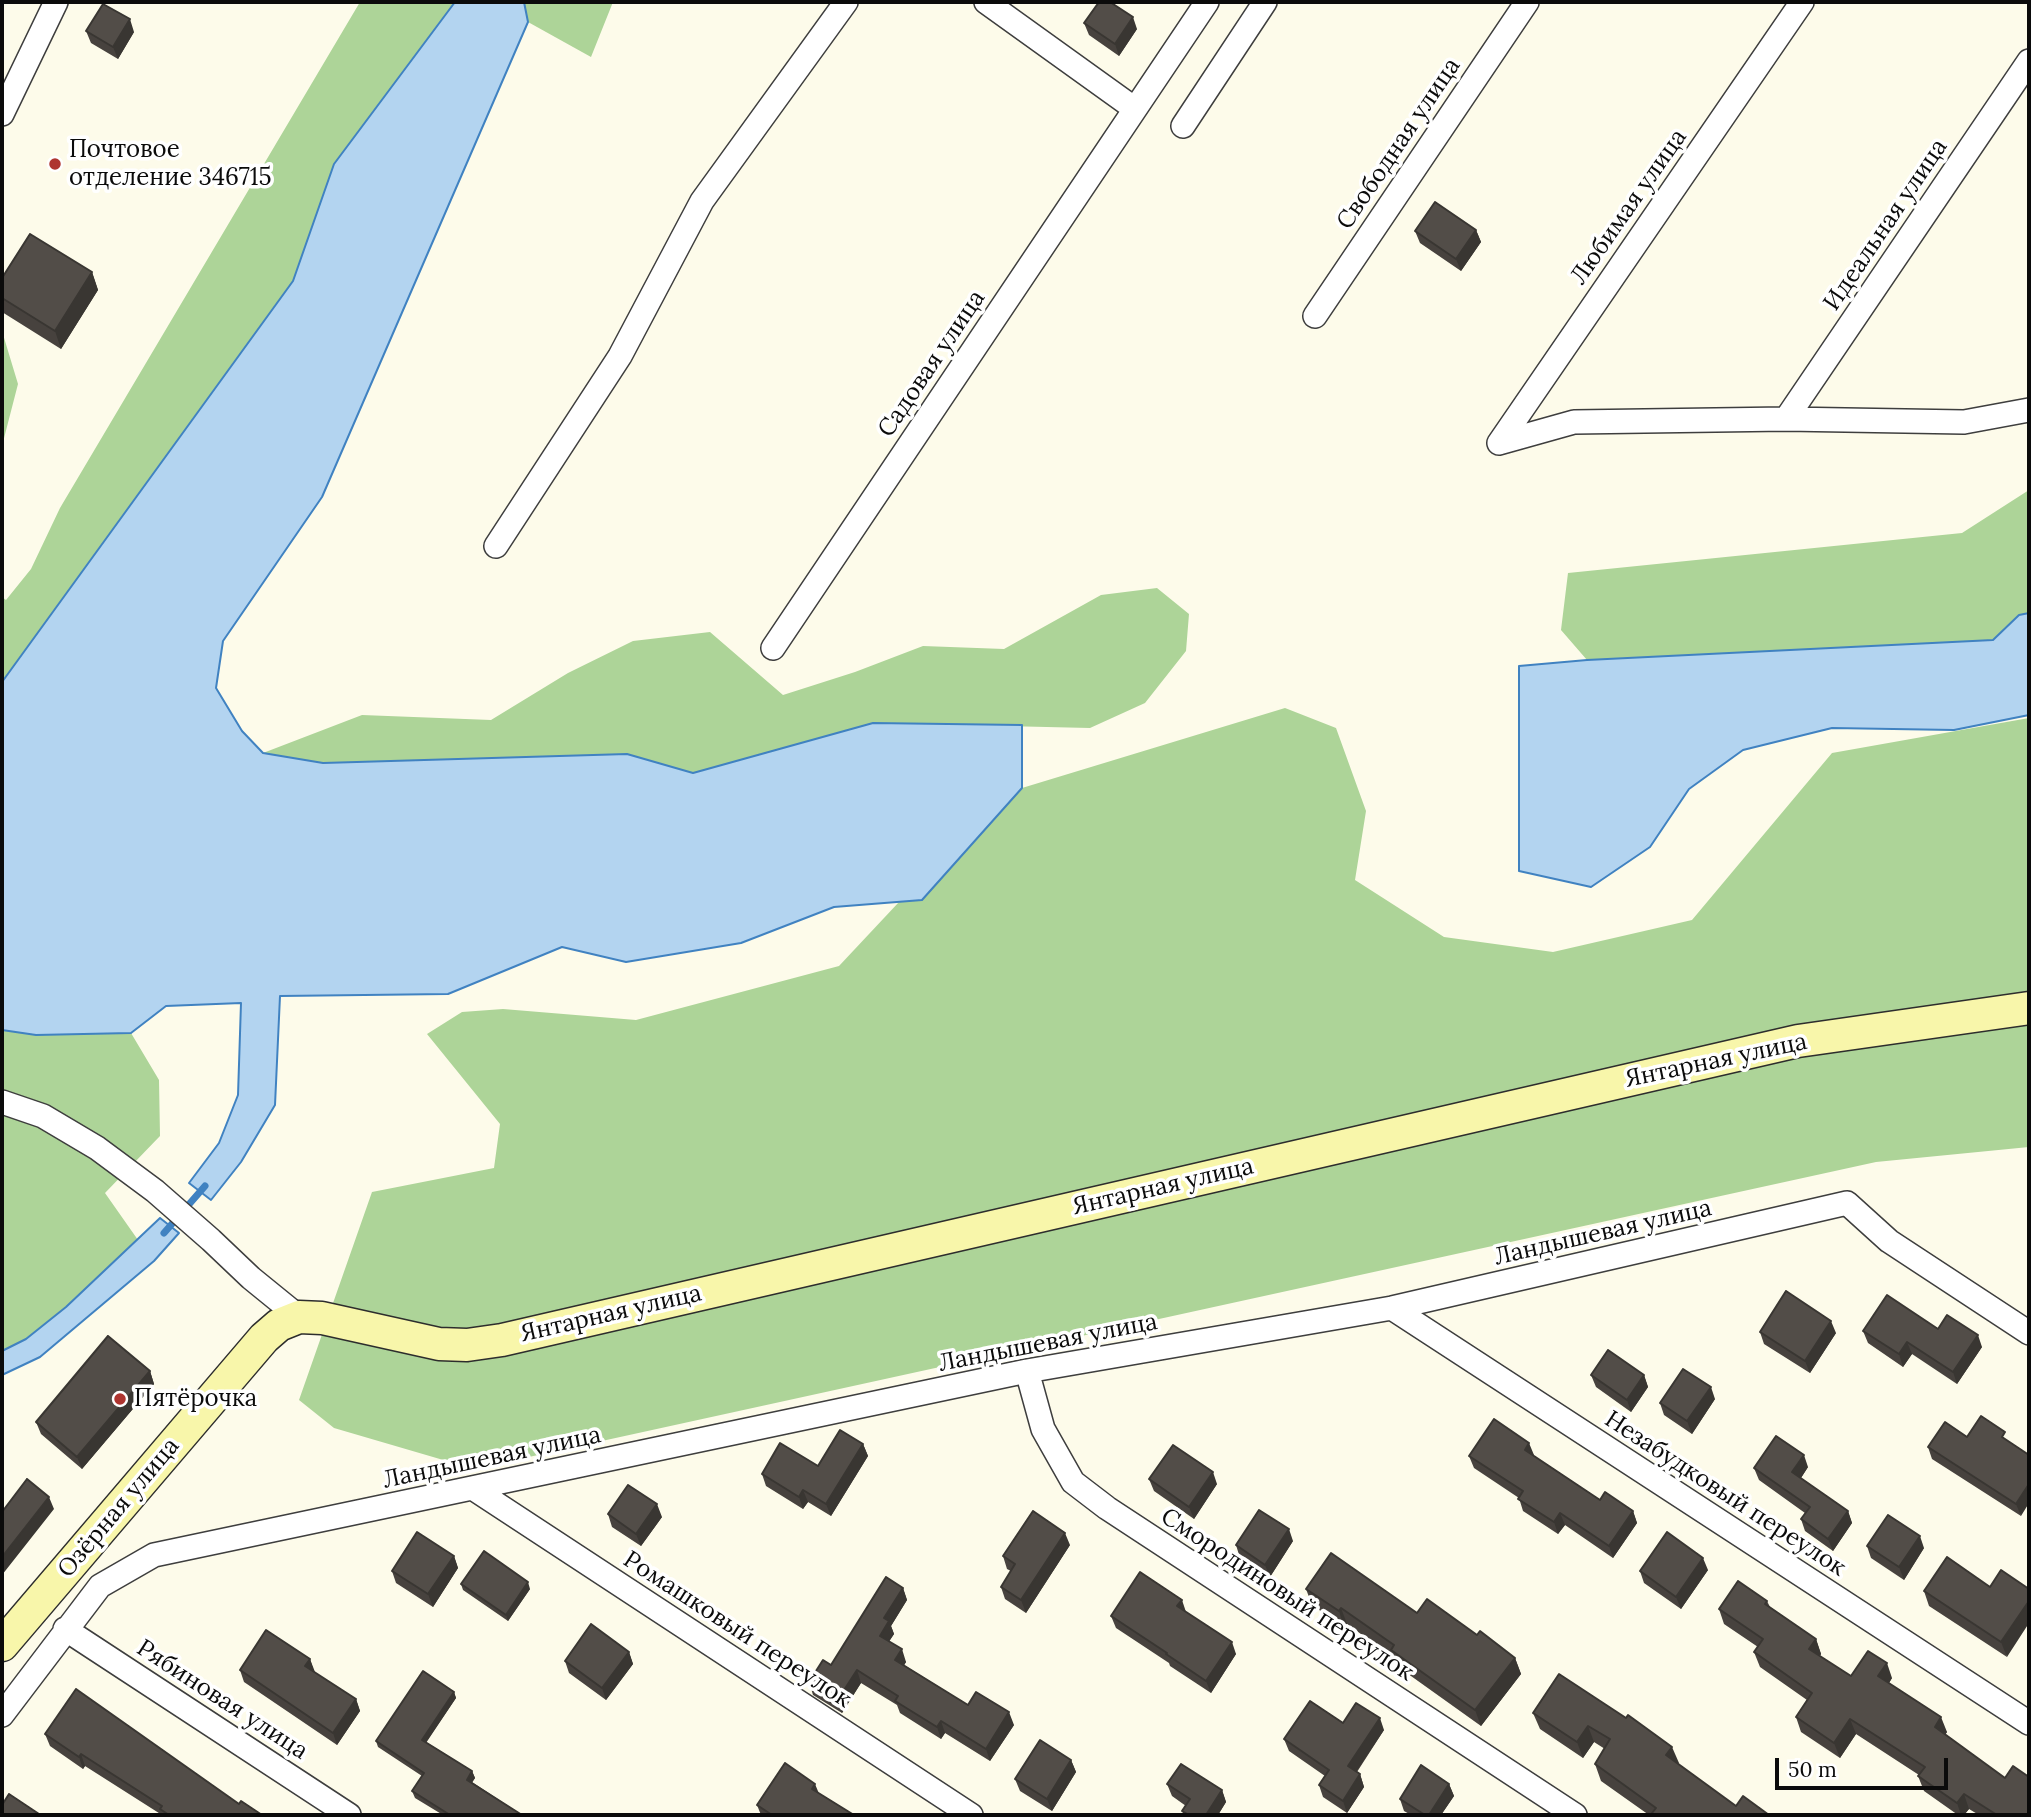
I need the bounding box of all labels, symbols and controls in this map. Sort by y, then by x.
street label: Свободная улица [1331,53,1467,235]
street label: Любимая улица [1565,124,1693,290]
street label: Идеальная улица [1818,134,1954,316]
place label: Почтовое отделение 346715 [69,136,272,192]
marker: Почтовое отделение 346715 [47,156,63,172]
street label: Садовая улица [872,285,992,443]
street label: Янтарная улица [1622,1028,1810,1094]
street label: Янтарная улица [1070,1152,1256,1222]
street label: Ландышевая улица [1492,1194,1714,1272]
street label: Янтарная улица [518,1279,704,1349]
street label: Ландышевая улица [936,1308,1160,1378]
place label: Пятёрочка [134,1385,257,1413]
marker: Пятёрочка [112,1391,128,1407]
street label: Незабудковый переулок [1599,1405,1851,1583]
street label: Ландышевая улица [380,1421,604,1495]
street label: Озёрная улица [52,1432,186,1584]
street label: Смородиновый переулок [1155,1502,1419,1688]
street label: Ромашковый переулок [618,1546,856,1714]
street label: Рябиновая улица [131,1634,313,1766]
scale bar [1779,1744,1952,1788]
text: 50 m [1788,1756,1837,1783]

